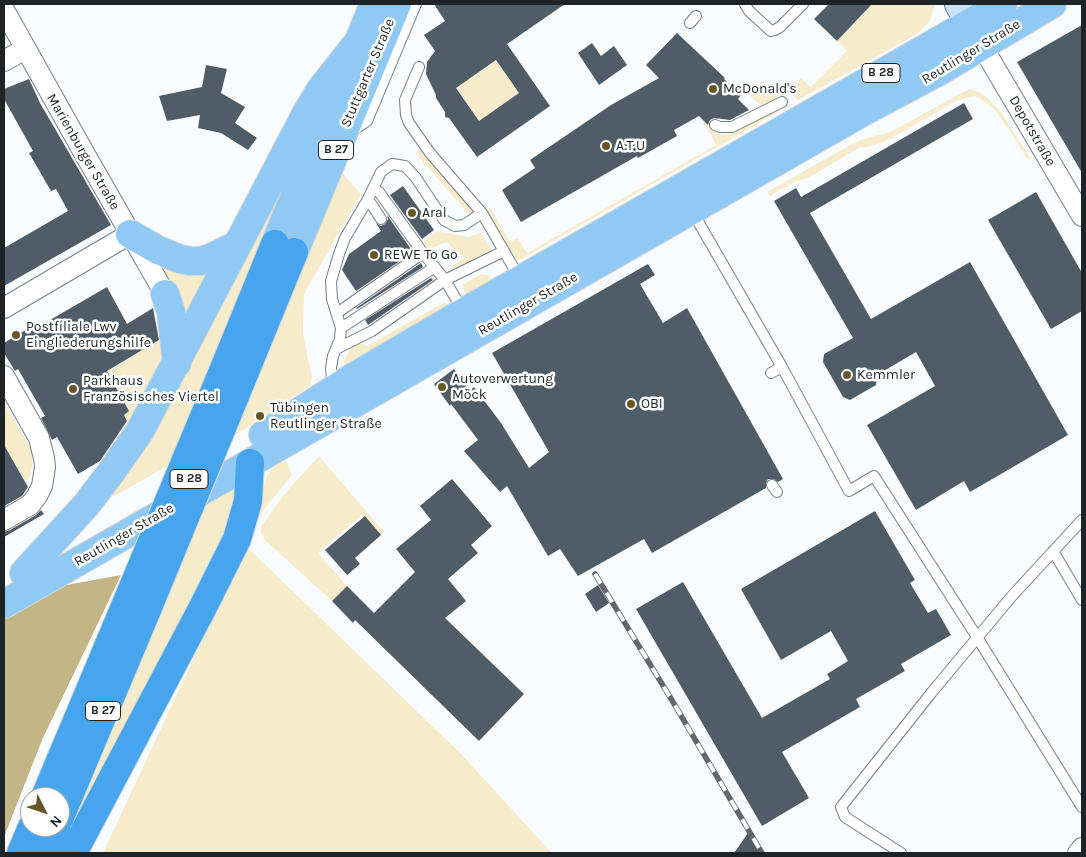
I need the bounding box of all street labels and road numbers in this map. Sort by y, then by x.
street label: Stuttgarter Straße [338,16,398,130]
street label: Reutlinger Straße [919,16,1023,88]
road number: B 28 [862,64,900,82]
street label: Marienburger Straße [43,91,123,213]
street label: Depotstraße [1005,93,1059,169]
road number: B 27 [318,140,354,160]
street label: Reutlinger Straße [475,269,581,339]
road number: B 28 [170,469,208,488]
street label: Reutlinger Straße [71,500,177,570]
road number: B 27 [86,701,120,720]

